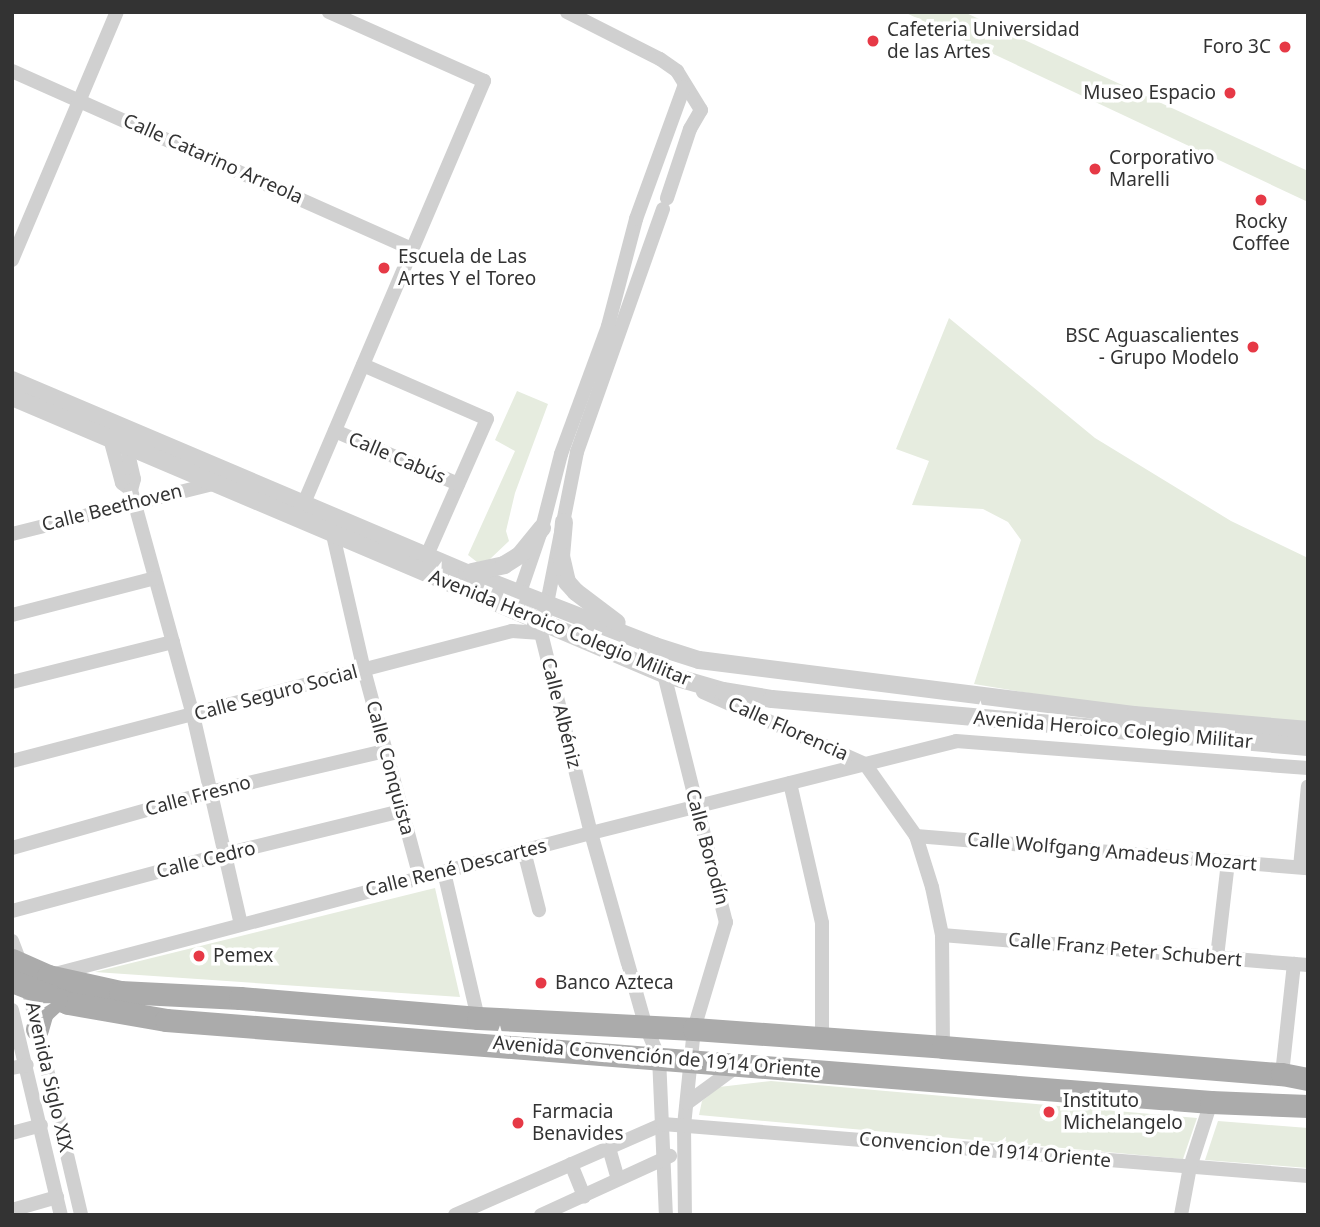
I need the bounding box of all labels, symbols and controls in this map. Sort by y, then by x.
place label: Cafeteria Universidad de las Artes [887,19,1080,63]
marker: Cafeteria Universidad de las Artes [865,33,881,49]
place label: Foro 3C [1203,36,1271,58]
marker: Foro 3C [1277,39,1293,55]
place label: Museo Espacio [1083,82,1216,104]
marker: Museo Espacio [1222,85,1238,101]
street label: Calle Catarino Arreola [120,109,306,209]
place label: Corporativo Marelli [1109,147,1215,191]
marker: Corporativo Marelli [1087,161,1103,177]
marker: Rocky Coffee [1253,192,1269,208]
place label: Rocky Coffee [1232,211,1290,255]
place label: Escuela de Las Artes Y el Toreo [398,246,536,290]
marker: Escuela de Las Artes Y el Toreo [376,260,392,276]
place label: BSC Aguascalientes - Grupo Modelo [1065,325,1239,369]
marker: BSC Aguascalientes - Grupo Modelo [1245,339,1261,355]
street label: Calle Cabús [345,427,449,489]
street label: Calle Beethoven [40,480,184,536]
street label: Avenida Heroico Colegio Militar [426,565,694,691]
street label: Calle Albéniz [536,655,586,771]
street label: Calle Seguro Social [192,660,360,726]
street label: Calle Florencia [724,692,852,766]
street label: Calle Conquista [361,698,419,838]
street label: Avenida Heroico Colegio Militar [972,706,1254,754]
street label: Calle Fresno [143,771,253,821]
street label: Calle Borodín [681,786,733,908]
street label: Calle Wolfgang Amadeus Mozart [966,828,1258,876]
street label: Calle René Descartes [363,834,549,902]
street label: Calle Cedro [154,837,258,883]
street label: Calle Franz Peter Schubert [1007,928,1243,972]
place label: Pemex [213,945,273,967]
marker: Pemex [191,948,207,964]
place label: Banco Azteca [555,972,674,994]
marker: Banco Azteca [533,975,549,991]
street label: Avenida Siglo XIX [21,1000,77,1154]
street label: Avenida Convención de 1914 Oriente [492,1031,822,1083]
place label: Instituto Michelangelo [1063,1090,1183,1134]
place label: Farmacia Benavides [532,1101,624,1145]
marker: Instituto Michelangelo [1041,1104,1057,1120]
marker: Farmacia Benavides [510,1115,526,1131]
street label: Convencion de 1914 Oriente [858,1128,1112,1172]

